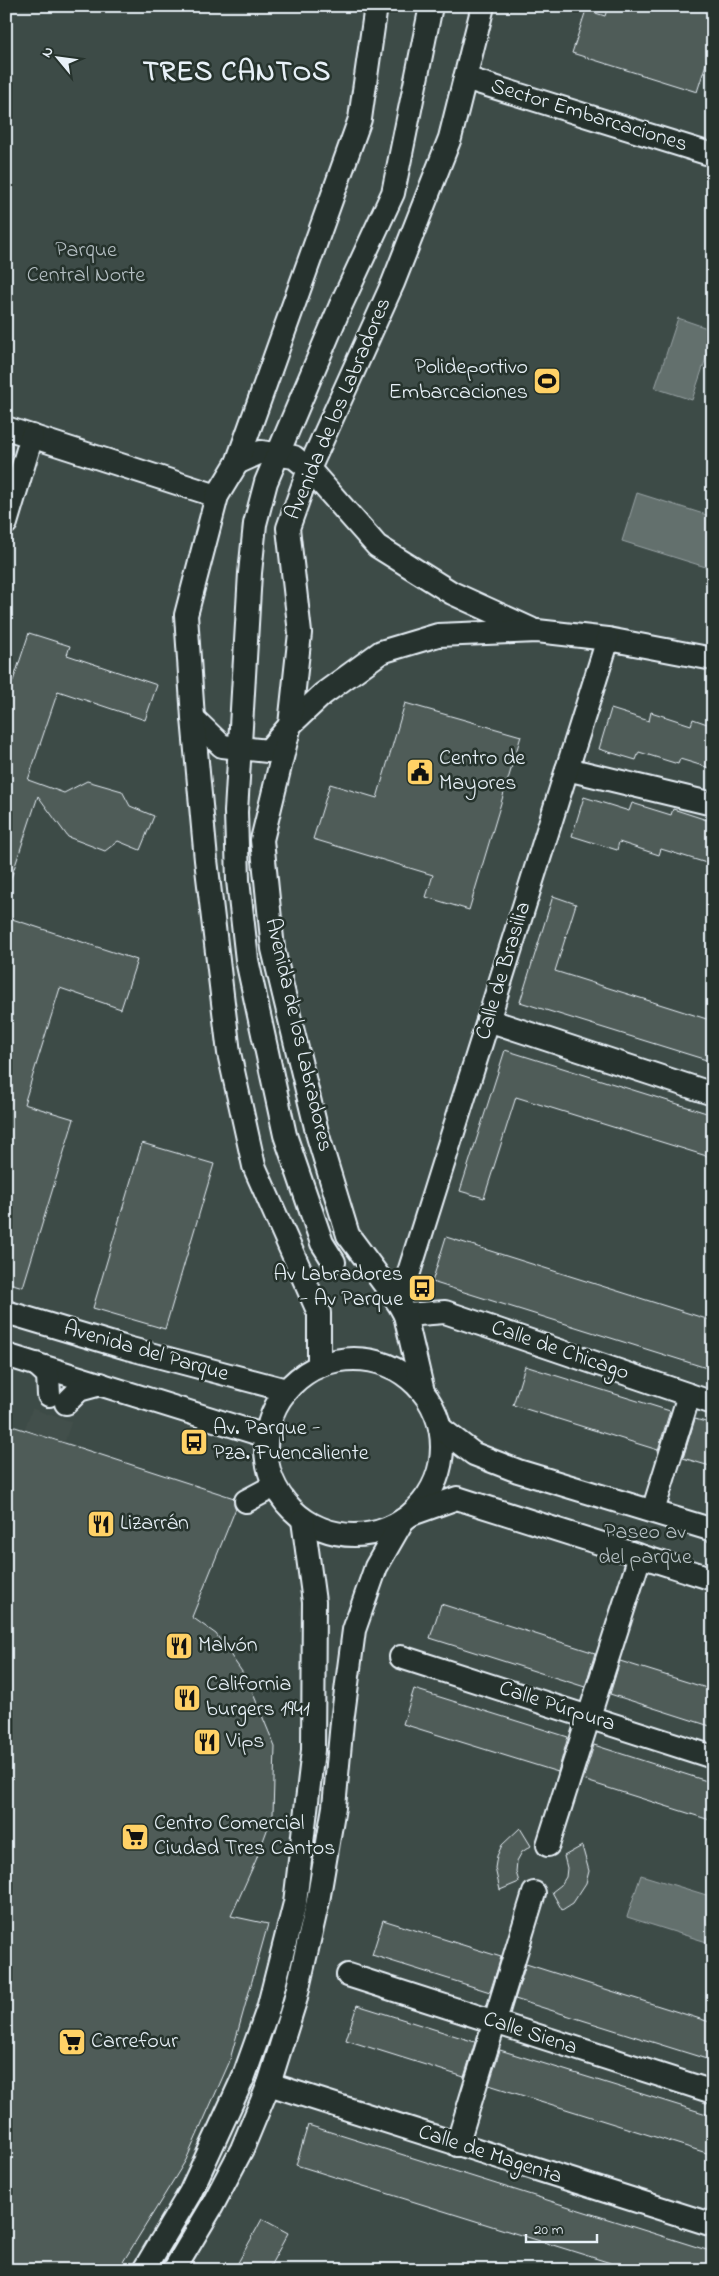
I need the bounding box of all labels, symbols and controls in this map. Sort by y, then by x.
north arrow [32,32,82,82]
text: N [36,43,59,62]
district label: TRES CANTOS [143,53,331,94]
street label: Sector Embarcaciones [487,71,691,161]
park label: Parque Central Norte [27,235,145,292]
street label: Avenida de los Labradores [278,293,400,525]
place label: Polideportivo Embarcaciones [389,352,528,409]
sports icon: Polideportivo Embarcaciones [532,366,562,396]
place label: Centro de Mayores [439,743,525,801]
public building icon: Centro de Mayores [405,757,435,787]
street label: Calle de Brasilia [468,898,540,1044]
street label: Avenida de los Labradores [256,915,340,1155]
place label: Av Labradores - Av Parque [273,1259,403,1316]
bus stop icon: Av Labradores - Av Parque [407,1273,437,1303]
street label: Calle de Chicago [486,1312,633,1390]
street label: Avenida del Parque [60,1313,232,1391]
place label: Av. Parque - Pza. Fuencaliente [213,1413,369,1470]
bus stop icon: Av. Parque - Pza. Fuencaliente [179,1427,209,1457]
place label: Lizarrán [120,1508,189,1540]
restaurant icon: Lizarrán [86,1509,116,1539]
park label: Paseo av del parque [598,1517,692,1574]
place label: Malvón [198,1630,258,1662]
restaurant icon: Malvón [164,1631,194,1661]
place label: California burgers 1941 [206,1669,310,1727]
street label: Calle Púrpura [495,1673,619,1741]
restaurant icon: California burgers 1941 [172,1683,202,1713]
place label: Vips [225,1726,265,1758]
restaurant icon: Vips [192,1727,222,1757]
place label: Centro Comercial Ciudad Tres Cantos [154,1808,335,1865]
supermarket icon: Centro Comercial Ciudad Tres Cantos [120,1822,150,1852]
street label: Calle Siena [479,2004,581,2064]
place label: Carrefour [91,2026,178,2058]
supermarket icon: Carrefour [57,2027,87,2057]
street label: Calle de Magenta [414,2117,566,2194]
scale bar [526,2211,598,2243]
text: 20 m [534,2219,564,2241]

